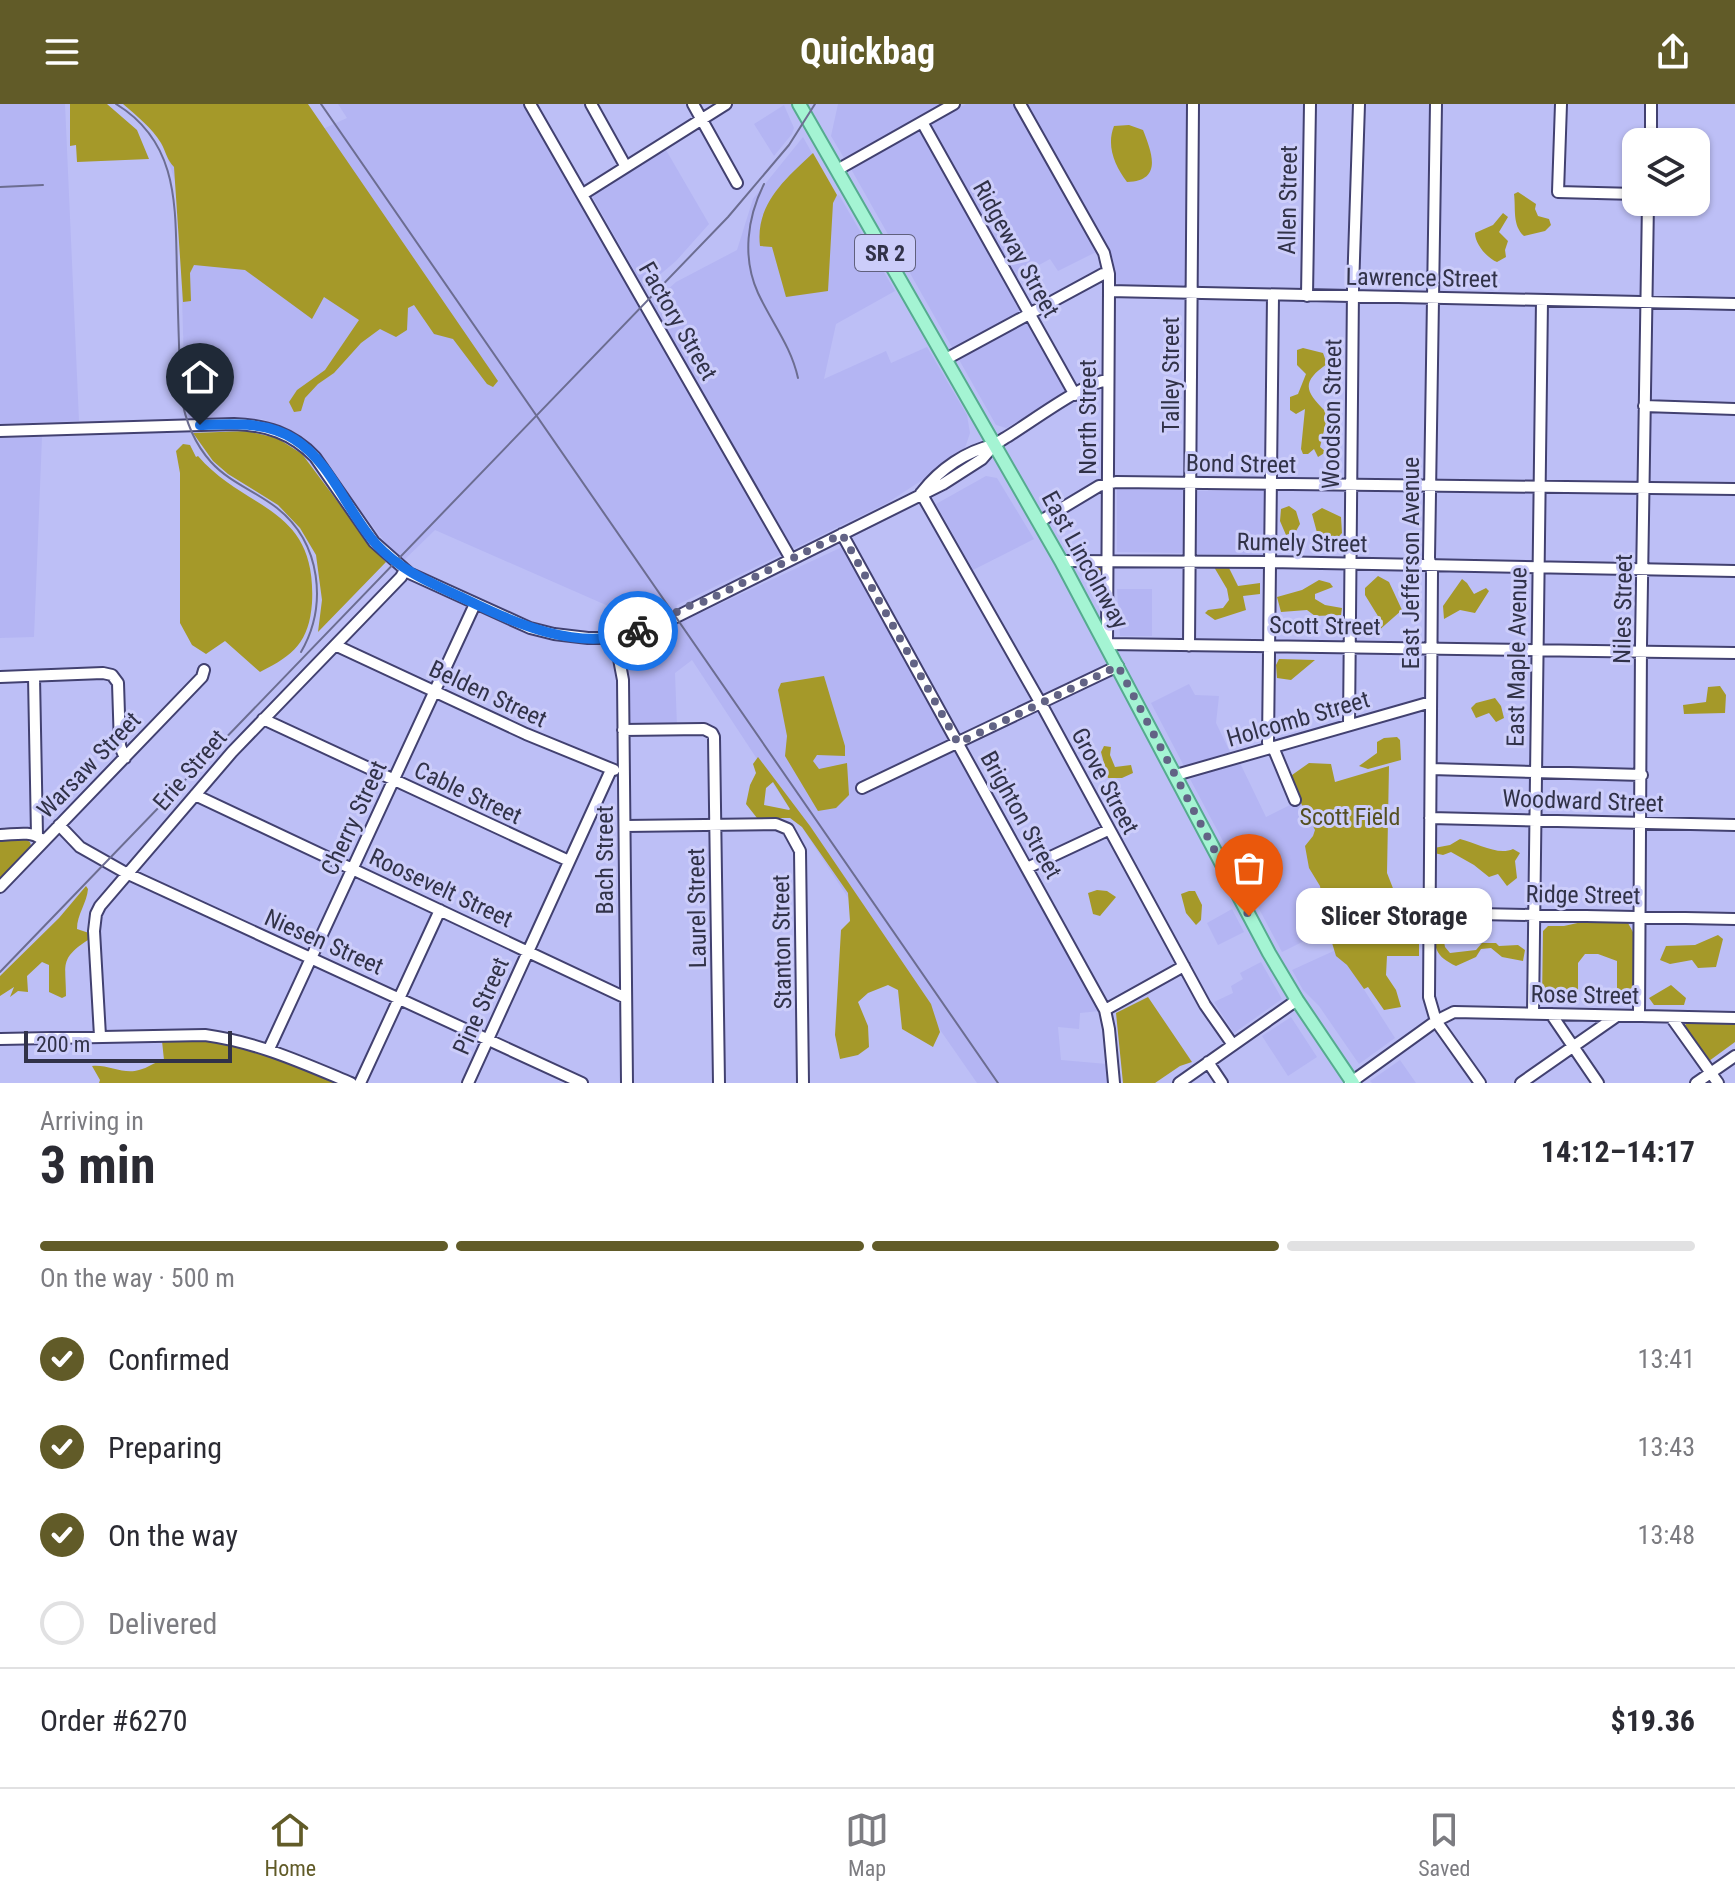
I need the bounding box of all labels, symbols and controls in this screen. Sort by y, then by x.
icon: menu [40,30,84,74]
icon: share [1651,30,1695,74]
text: Quickbag [800,31,935,73]
map controls [1622,128,1710,216]
button: layers [1622,128,1710,216]
street label: Allen Street [1273,145,1303,255]
street label: Ridgeway Street [967,176,1065,322]
road number: SR 2 [855,235,915,271]
street label: Factory Street [633,257,723,385]
street label: Lawrence Street [1345,263,1499,293]
street label: Talley Street [1157,317,1185,433]
street label: Woodson Street [1317,339,1347,489]
pin [166,343,234,425]
icon: home [178,355,222,399]
street label: North Street [1074,359,1102,475]
street label: Bond Street [1186,449,1296,479]
street label: East Jefferson Avenue [1397,457,1425,669]
street label: East Lincolnway [1036,486,1134,634]
street label: Rumely Street [1236,528,1368,558]
street label: Niles Street [1608,554,1638,664]
street label: East Maple Avenue [1501,567,1533,747]
courier [598,591,678,671]
icon: bike [616,609,660,653]
street label: Scott Street [1269,611,1381,641]
street label: Belden Street [425,655,551,733]
street label: Holcomb Street [1223,685,1373,753]
street label: Warsaw Street [32,706,146,824]
street label: Grove Street [1065,723,1145,839]
street label: Erie Street [147,724,233,816]
street label: Brighton Street [974,746,1068,884]
street label: Cherry Street [315,756,393,880]
street label: Cable Street [410,756,526,830]
street label: Woodward Street [1502,784,1664,818]
park label: Scott Field [1299,803,1401,831]
street label: Bach Street [591,805,619,915]
pin [1215,834,1283,916]
street label: Roosevelt Street [365,843,517,933]
icon: bag [1227,846,1271,890]
street label: Laurel Street [682,848,712,968]
street label: Stanton Street [767,874,797,1010]
street label: Ridge Street [1525,880,1641,910]
callout: Slicer Storage [1297,888,1493,944]
text: Slicer Storage [1321,901,1467,931]
street label: Niesen Street [260,903,388,981]
street label: Pine Street [447,953,515,1059]
street label: Rose Street [1530,980,1640,1010]
scale bar [24,1027,232,1063]
text: 200 m [36,1032,90,1057]
text: Arriving in [40,1106,144,1136]
text: 14:12–14:17 [1541,1134,1695,1169]
text: 3 min [40,1135,156,1196]
text: On the way · 500 m [40,1263,235,1293]
icon: check [40,1337,84,1381]
text: Confirmed [108,1342,230,1377]
text: 13:41 [1638,1344,1695,1374]
icon: check [40,1425,84,1469]
text: Preparing [108,1430,222,1465]
text: 13:43 [1638,1432,1695,1462]
icon: check [40,1513,84,1557]
text: On the way [108,1518,238,1553]
text: 13:48 [1638,1520,1695,1550]
text: Delivered [108,1606,217,1641]
text: Order #6270 [40,1703,188,1738]
text: $19.36 [1610,1703,1695,1738]
tab: Home [265,1808,316,1881]
tab: Map [845,1808,889,1881]
tab: Saved [1418,1808,1470,1881]

